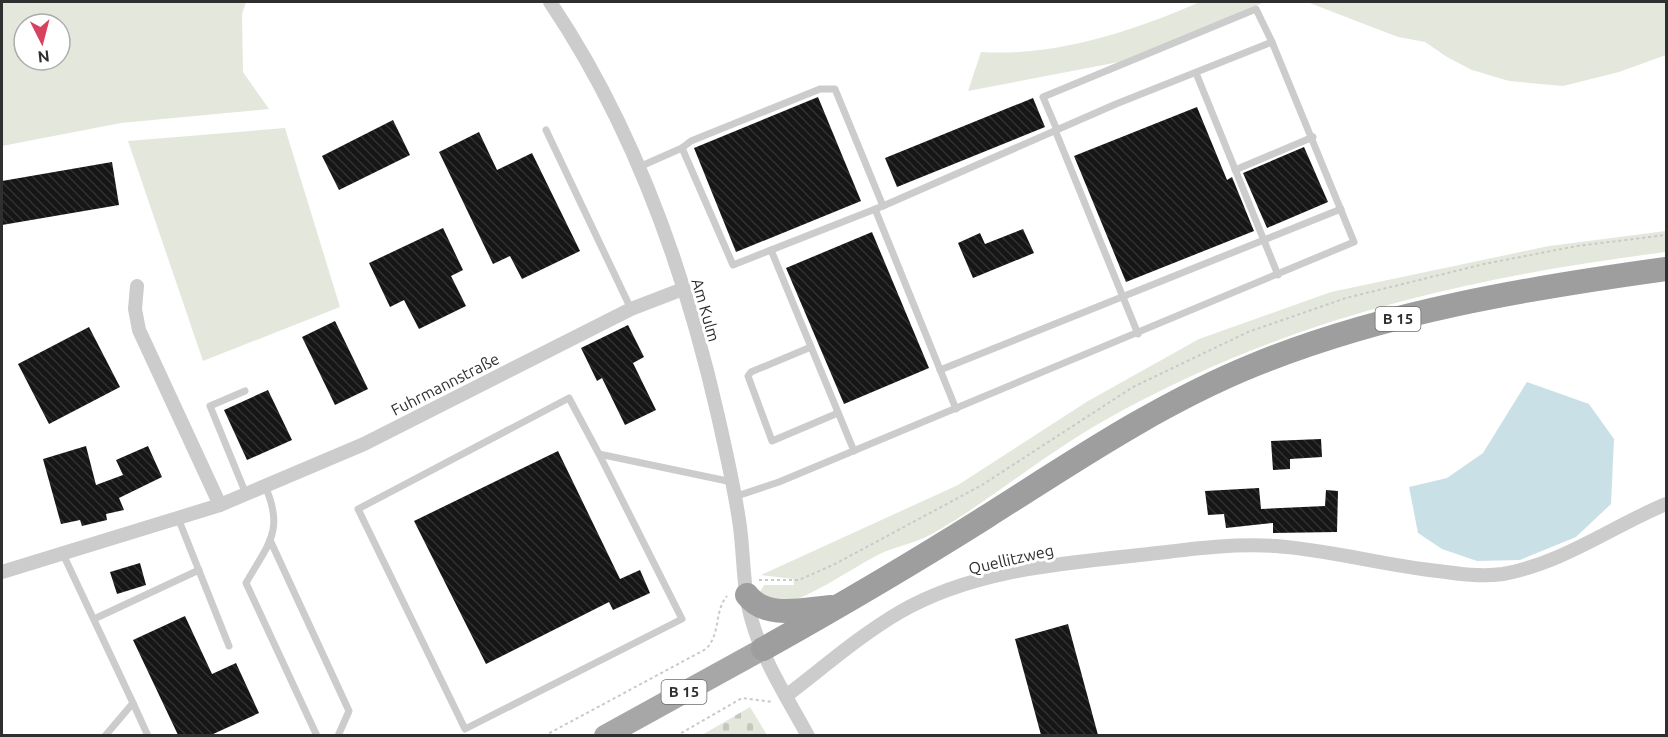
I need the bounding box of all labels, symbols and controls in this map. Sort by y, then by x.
north arrow [12,12,72,72]
text: N [37,47,50,66]
street label: Am Kulm [688,276,724,344]
road number: B 15 [1376,307,1420,331]
street label: Fuhrmannstraße [388,349,502,419]
street label: Quellitzweg [967,540,1055,578]
road number: B 15 [662,680,706,704]

